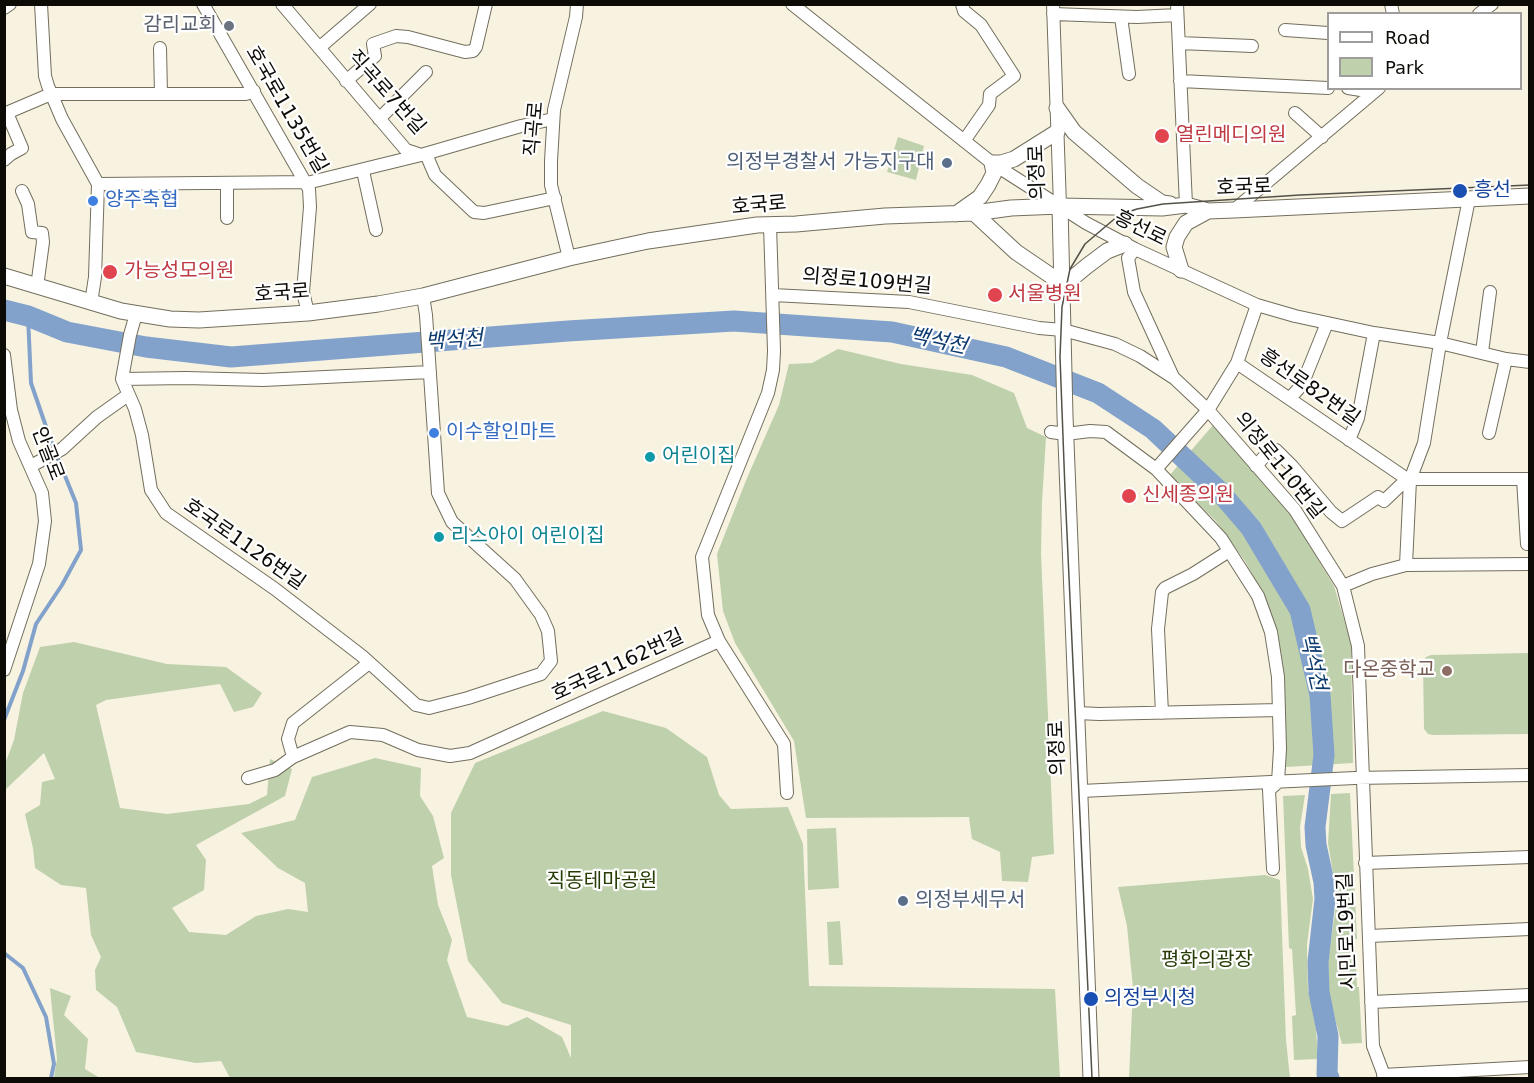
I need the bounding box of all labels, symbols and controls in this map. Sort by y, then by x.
legend [1327,12,1522,90]
place label: 감리교회 [143,14,217,38]
marker: 감리교회 [222,19,236,33]
text: Road [1385,27,1430,48]
street label: 호국로1135번길 [240,42,332,178]
street label: 직곡로7번길 [342,46,430,140]
text: Park [1385,57,1424,78]
street label: 직곡로 [521,100,549,158]
place label: 열린메디의원 [1176,124,1286,148]
marker: 열린메디의원 [1153,127,1171,145]
street label: 의정로 [1025,144,1051,200]
place label: 의정부경찰서 가능지구대 [726,151,935,175]
marker: 의정부경찰서 가능지구대 [940,156,954,170]
street label: 호국로 [1216,175,1272,201]
place label: 흥선 [1474,179,1511,203]
marker: 흥선 [1451,182,1469,200]
place label: 양주축협 [105,189,179,213]
street label: 호국로 [730,192,788,220]
marker: 양주축협 [86,194,100,208]
street label: 흥선로 [1110,206,1170,252]
place label: 가능성모의원 [124,260,234,284]
marker: 가능성모의원 [101,263,119,281]
street label: 의정로109번길 [801,264,933,300]
street label: 호국로 [254,280,310,308]
place label: 서울병원 [1008,283,1082,307]
marker: 서울병원 [986,286,1004,304]
water label: 백석천 [907,324,969,360]
water label: 백석천 [424,326,484,356]
street label: 흥선로82번길 [1254,344,1364,432]
street label: 의정로110번길 [1229,408,1329,524]
place label: 이수할인마트 [446,421,556,445]
street label: 안골로 [26,424,68,484]
marker: 이수할인마트 [427,426,441,440]
place label: 어린이집 [662,445,736,469]
marker: 어린이집 [643,450,657,464]
place label: 신세종의원 [1142,484,1234,508]
marker: 신세종의원 [1120,487,1138,505]
street label: 호국로1126번길 [179,494,309,596]
place label: 리스아이 어린이집 [451,525,605,549]
marker: 리스아이 어린이집 [432,530,446,544]
street label: 호국로1162번길 [548,625,688,707]
water label: 백석천 [1293,631,1331,693]
place label: 다온중학교 [1343,659,1435,683]
marker: 다온중학교 [1440,664,1454,678]
street label: 의정로 [1045,720,1071,776]
park label: 직동테마공원 [547,870,657,894]
street label: 시민로19번길 [1334,872,1362,990]
place label: 의정부세무서 [915,889,1025,913]
marker: 의정부세무서 [896,894,910,908]
park label: 평화의광장 [1161,949,1253,973]
place label: 의정부시청 [1104,987,1196,1011]
marker: 의정부시청 [1082,990,1100,1008]

